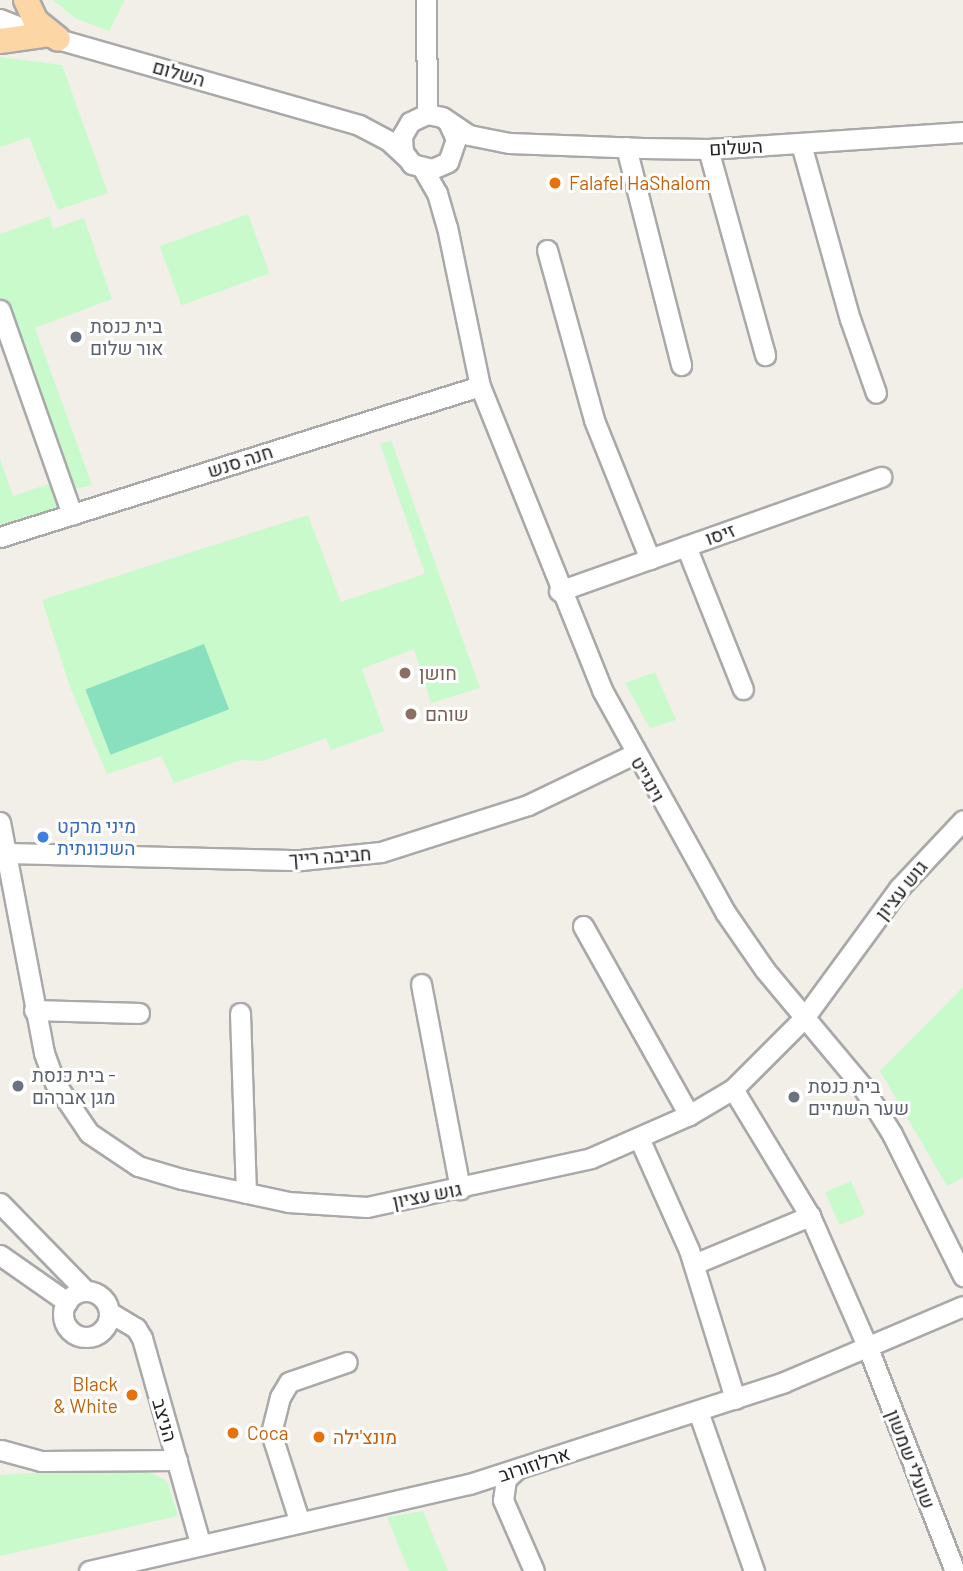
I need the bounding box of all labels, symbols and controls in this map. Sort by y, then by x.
street label: השלום [150,55,208,91]
street label: השלום [709,134,763,160]
place label: Falafel HaShalom [569,172,711,194]
marker: Falafel HaShalom [547,175,563,191]
place label: בית כנסת אור שלום [90,315,163,359]
marker: בית כנסת אור שלום [68,329,84,345]
street label: חנה סנש [204,440,276,482]
street label: זיסו [702,518,738,550]
place label: חושן [419,662,457,684]
marker: חושן [397,665,413,681]
place label: שוהם [425,703,469,725]
marker: שוהם [403,706,419,722]
street label: וינגייט [626,752,670,806]
place label: מיני מרקט השכונתית [57,815,136,859]
marker: מיני מרקט השכונתית [35,829,51,845]
street label: חביבה רייך [288,842,372,870]
street label: גוש עציון [870,856,932,924]
place label: בית כנסת - מגן אברהם [32,1064,116,1108]
place label: בית כנסת שער השמיים [808,1075,909,1119]
marker: בית כנסת - מגן אברהם [10,1078,26,1094]
marker: בית כנסת שער השמיים [786,1089,802,1105]
street label: גוש עציון [390,1177,464,1213]
place label: Black & White [53,1373,118,1417]
marker: Black & White [124,1387,140,1403]
street label: הניצב [148,1396,182,1444]
street label: שועלי שמשון [882,1406,940,1512]
place label: Coca [247,1422,288,1444]
marker: Coca [225,1425,241,1441]
place label: מונצ'ילה [333,1426,397,1448]
marker: מונצ'ילה [311,1429,327,1445]
street label: ארלוזורוב [495,1442,573,1486]

